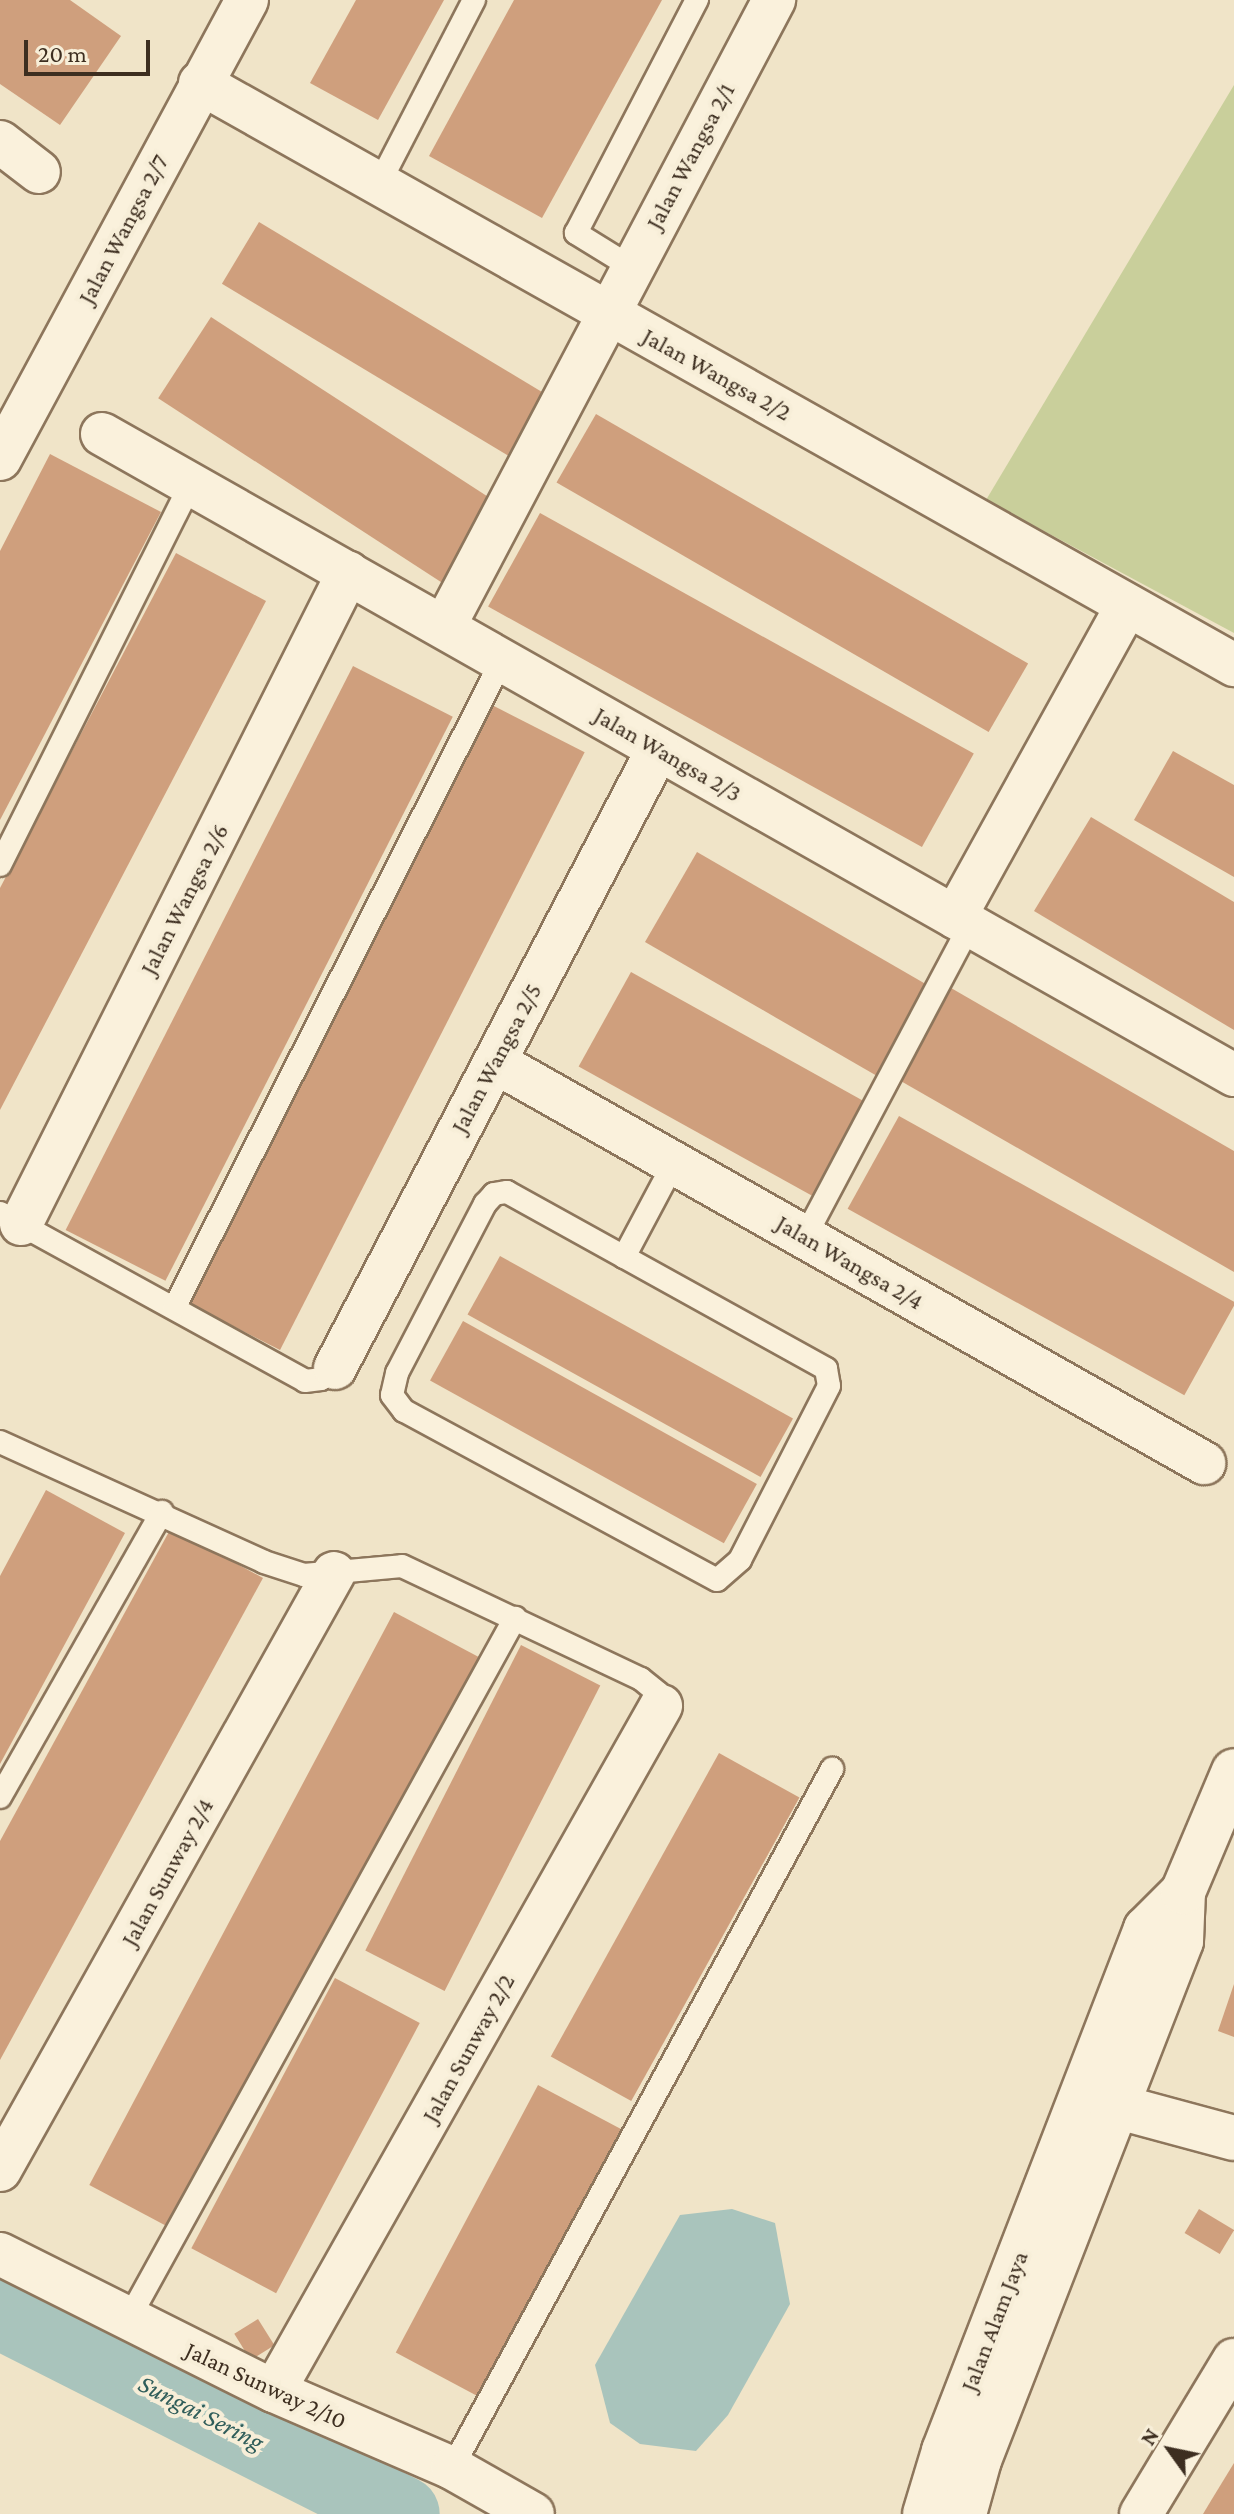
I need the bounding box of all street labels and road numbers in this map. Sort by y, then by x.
street label: Jalan Wangsa 2/1 [639,78,741,234]
street label: Jalan Wangsa 2/7 [72,149,174,309]
street label: Jalan Wangsa 2/2 [638,321,796,427]
street label: Jalan Wangsa 2/3 [589,700,747,808]
street label: Jalan Wangsa 2/6 [134,819,234,979]
street label: Jalan Wangsa 2/5 [444,978,548,1138]
street label: Jalan Wangsa 2/4 [771,1208,929,1316]
street label: Jalan Sunway 2/4 [115,1793,219,1951]
street label: Jalan Sunway 2/2 [415,1969,521,2127]
street label: Jalan Alam Jaya [954,2247,1034,2395]
street label: Jalan Sunway 2/10 [181,2335,351,2435]

